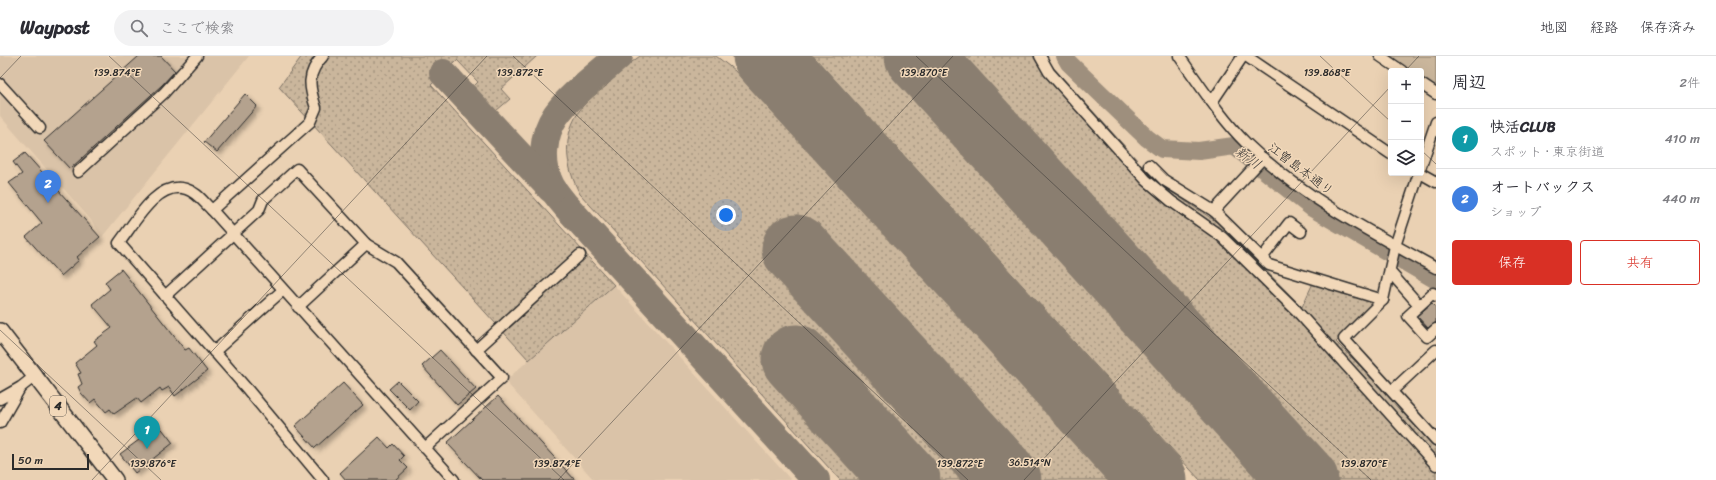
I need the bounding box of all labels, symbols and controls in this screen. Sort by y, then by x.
search box [114,10,394,46]
text: Waypost [20,11,90,44]
text: ここで検索 [160,15,235,41]
text: 地図 [1540,15,1568,40]
text: 経路 [1590,15,1618,40]
text: 保存済み [1640,15,1696,40]
icon: search [128,17,150,39]
text: 139.874°E [94,64,142,82]
text: 139.872°E [497,64,545,82]
text: 139.870°E [901,64,949,82]
text: 139.868°E [1304,64,1352,82]
text: 周辺 [1452,67,1486,97]
map controls [1388,68,1424,176]
button: + [1388,68,1424,104]
text: 2件 [1679,71,1700,94]
button: − [1388,104,1424,140]
text: 快活CLUB [1490,114,1556,140]
text: 1 [1462,127,1468,150]
text: 410 m [1665,127,1700,150]
street label: 江曽島本通り [1263,136,1339,202]
water label: 新川 [1229,140,1267,176]
button: layers [1388,140,1424,176]
text: スポット · 東京街道 [1490,140,1604,163]
pin: 2 [35,170,61,203]
text: オートバックス [1490,174,1595,200]
text: 2 [1461,187,1469,210]
text: 440 m [1662,187,1700,210]
text: ショップ [1490,200,1541,223]
your location [716,205,736,225]
button: 保存 [1452,240,1572,285]
button: 共有 [1580,240,1700,285]
road number: 4 [50,396,66,416]
pin: 1 [134,416,160,449]
text: 50 m [18,451,43,470]
scale bar [12,452,89,471]
text: 36.514°N [1009,454,1051,472]
text: 139.876°E [130,455,178,473]
text: 139.874°E [534,455,582,473]
text: 139.872°E [937,455,985,473]
text: 139.870°E [1341,455,1389,473]

